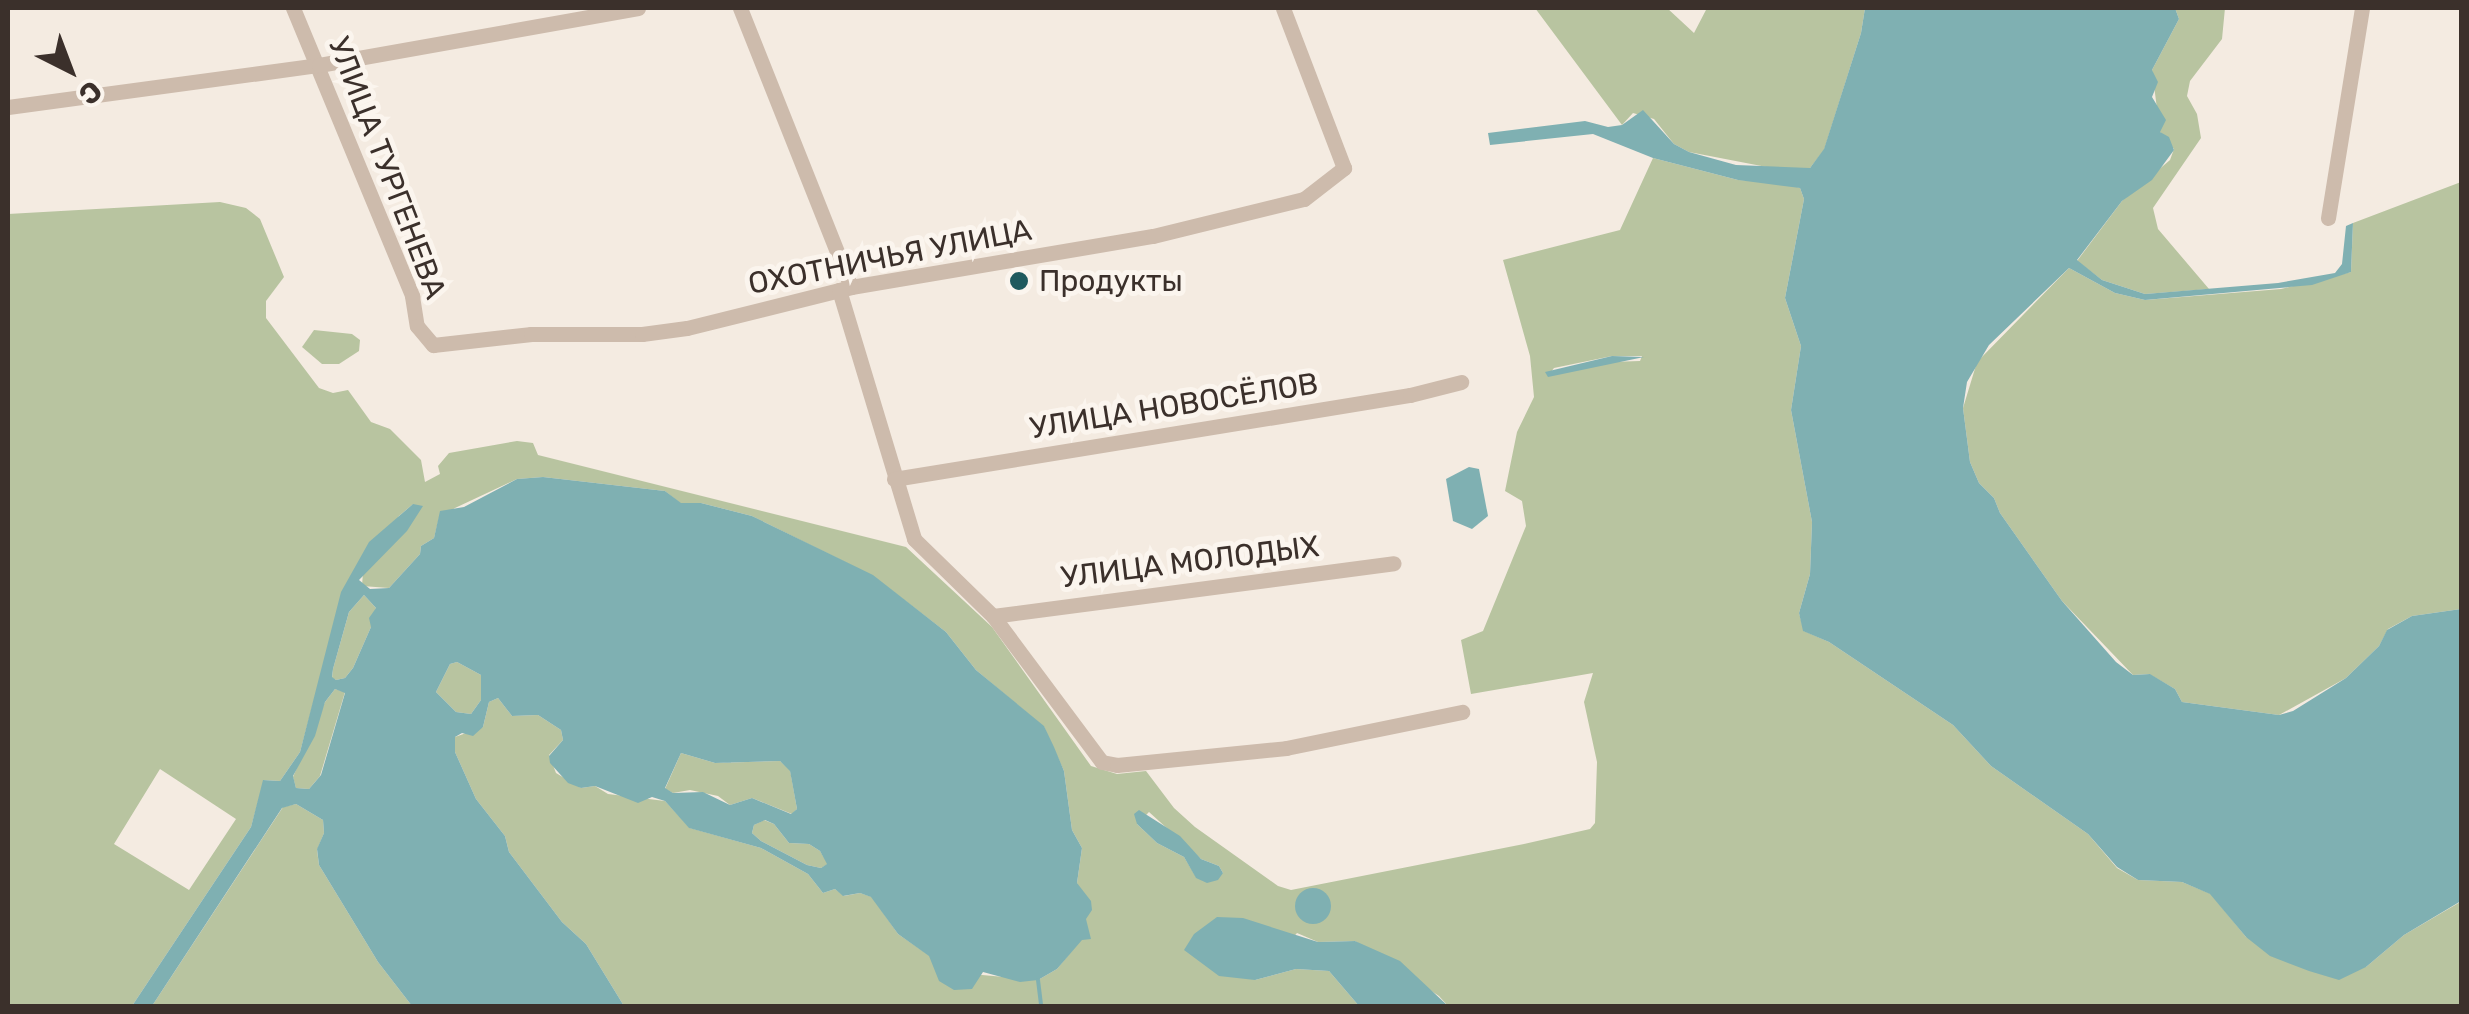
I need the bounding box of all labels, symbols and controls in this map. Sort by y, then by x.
north arrow [20,20,120,120]
street label: УЛИЦА ТУРГЕНЕВА [320,32,454,304]
text: С [72,74,109,112]
street label: ОХОТНИЧЬЯ УЛИЦА [745,212,1035,302]
place label: Продукты [1039,263,1183,299]
marker: Продукты [1008,270,1030,292]
street label: УЛИЦА НОВОСЁЛОВ [1027,365,1321,447]
street label: УЛИЦА МОЛОДЫХ [1059,528,1321,596]

